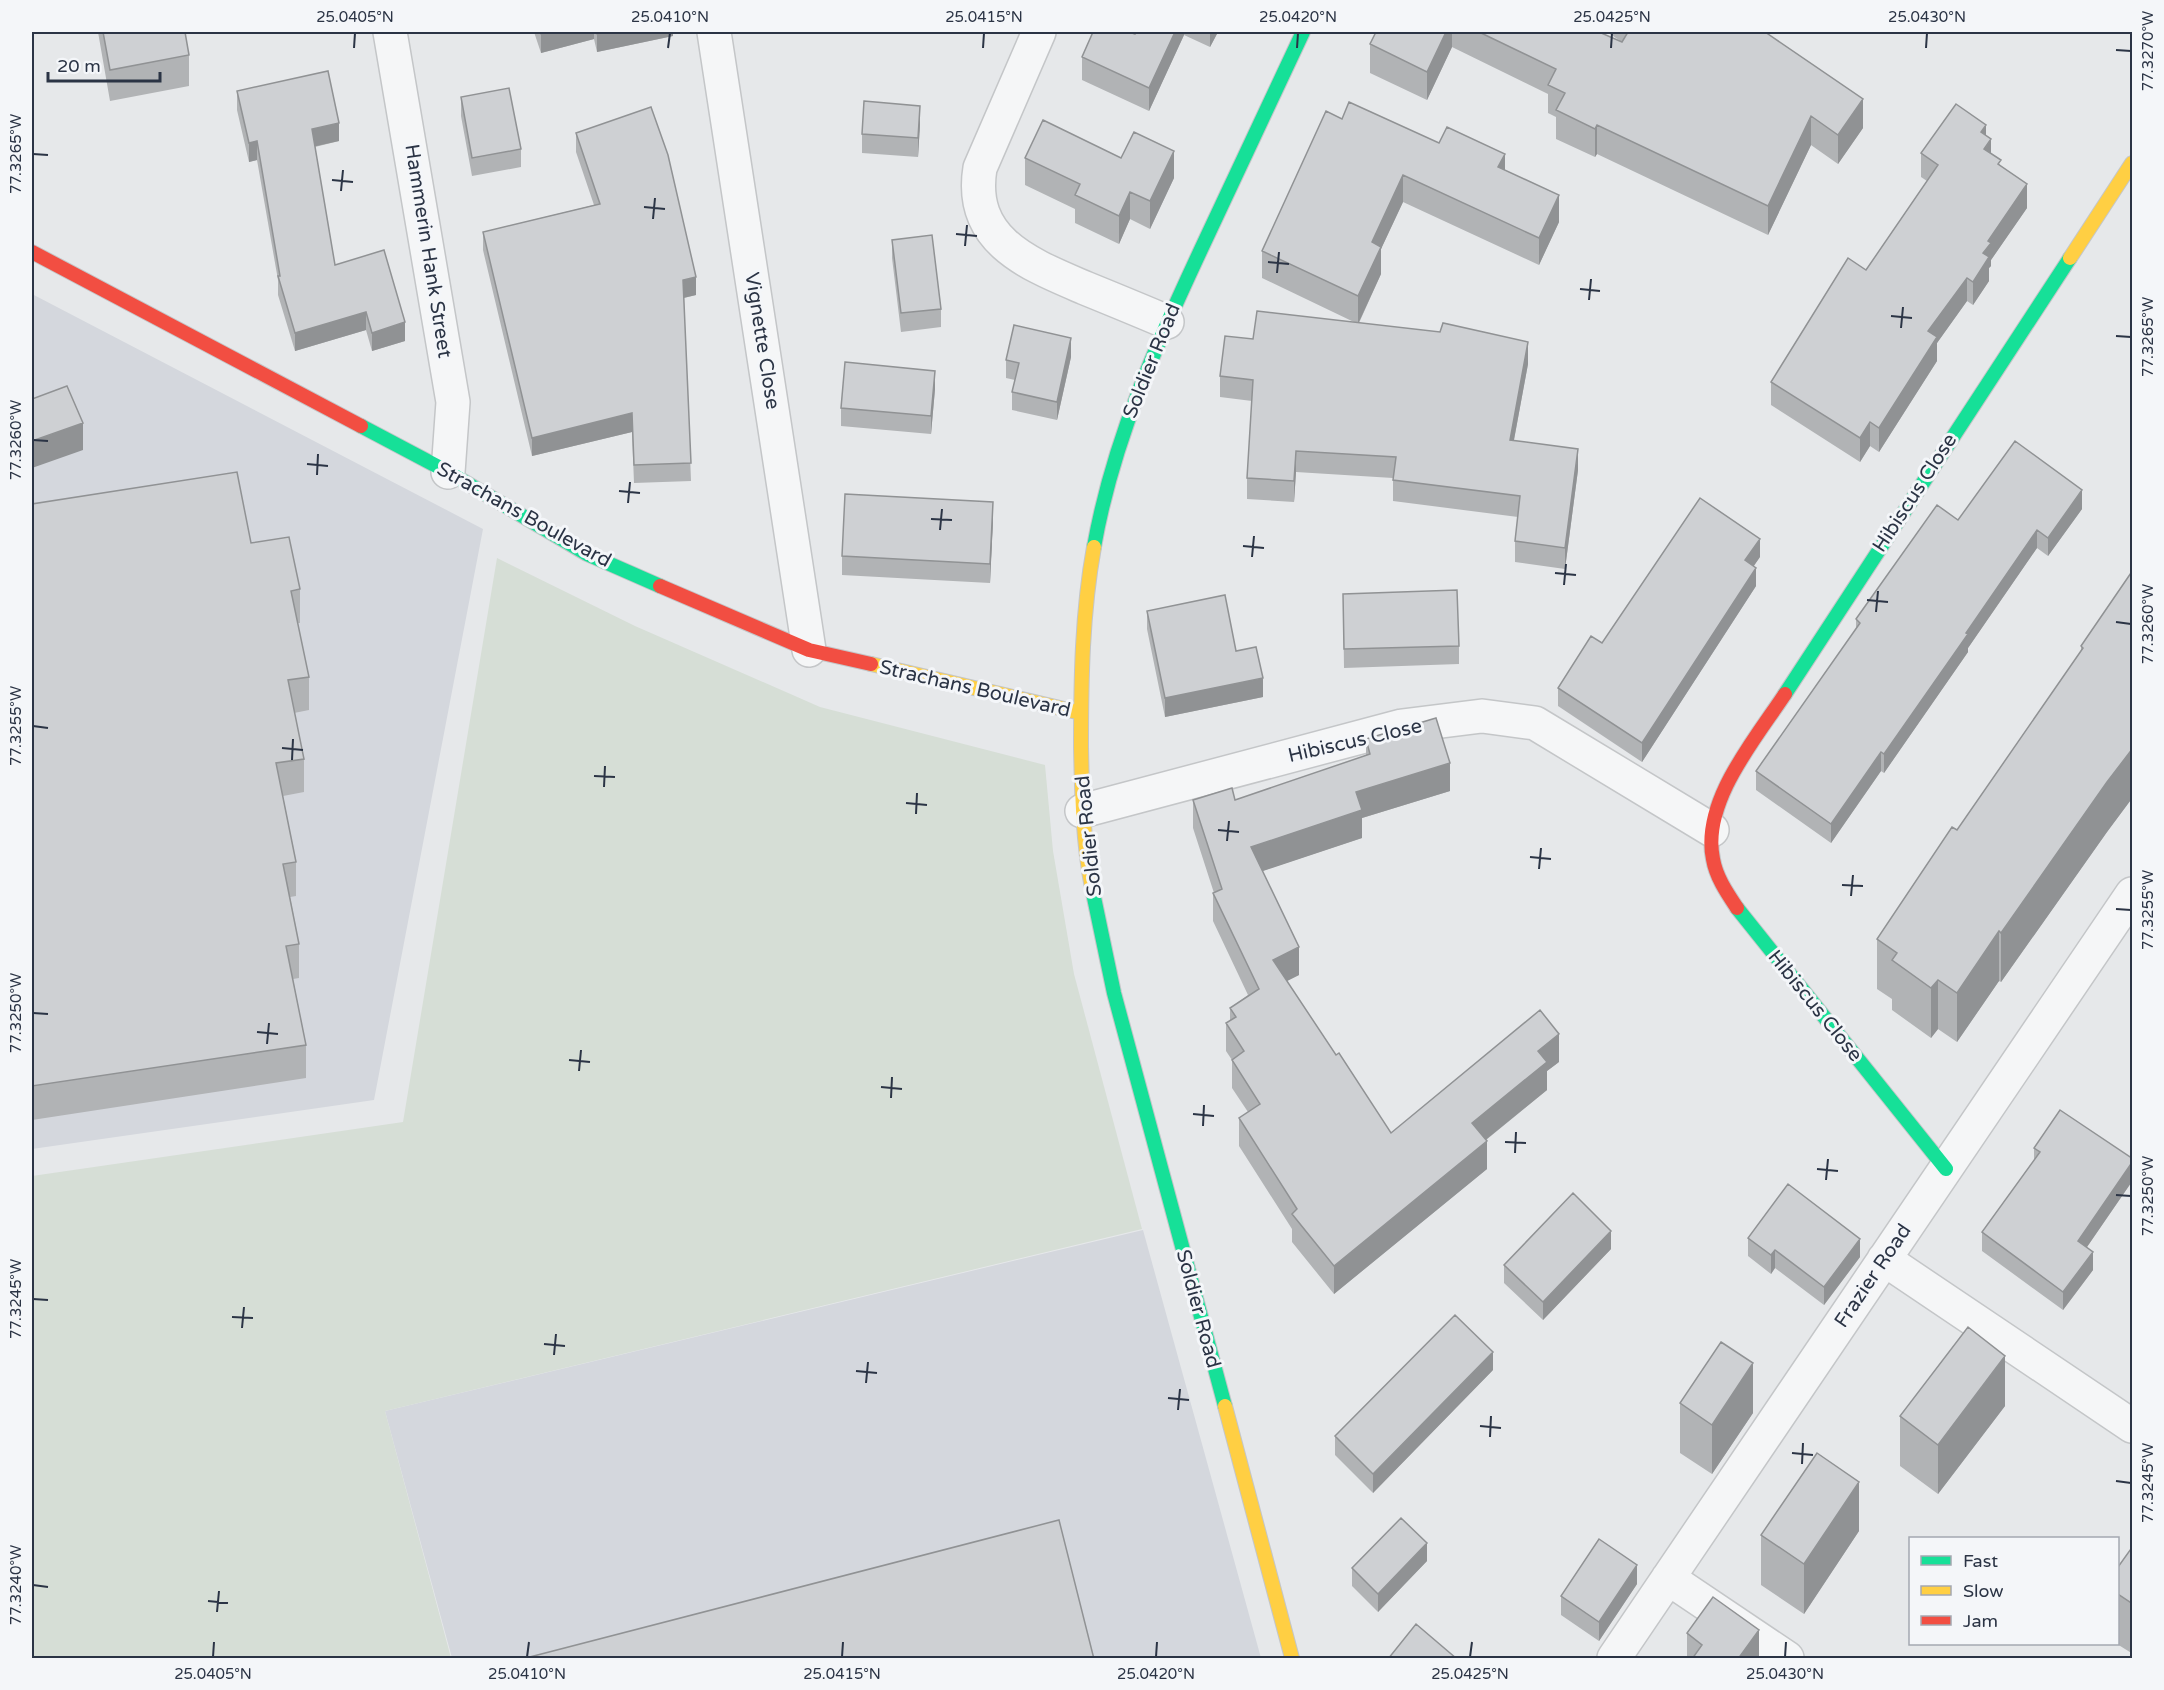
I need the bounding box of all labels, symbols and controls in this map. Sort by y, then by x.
text: 25.0405°N [316,8,394,26]
text: 25.0410°N [631,8,709,26]
text: 25.0415°N [945,8,1023,26]
text: 25.0420°N [1259,8,1337,26]
text: 25.0425°N [1573,8,1651,26]
text: 25.0430°N [1888,8,1966,26]
text: 77.3270°W [2139,11,2157,91]
scale bar [48,45,160,83]
text: 20 m [57,55,101,77]
text: 77.3265°W [7,114,25,194]
street label: Hammerin Hank Street [399,142,457,360]
street label: Vignette Close [739,271,785,411]
text: 77.3265°W [2139,297,2157,377]
street label: Soldier Road [1118,300,1186,422]
text: 77.3260°W [7,400,25,480]
street label: Hibiscus Close [1868,429,1962,557]
street label: Strachans Boulevard [433,457,615,573]
text: 77.3260°W [2139,584,2157,664]
street label: Strachans Boulevard [877,655,1073,723]
text: 77.3255°W [7,686,25,766]
street label: Hibiscus Close [1286,714,1424,768]
street label: Soldier Road [1071,774,1107,898]
text: 77.3255°W [2139,870,2157,950]
street label: Hibiscus Close [1763,945,1867,1067]
text: 77.3250°W [7,973,25,1053]
text: 77.3250°W [2139,1156,2157,1236]
street label: Frazier Road [1830,1220,1916,1332]
street label: Soldier Road [1171,1247,1225,1371]
text: 77.3245°W [7,1259,25,1339]
text: 77.3245°W [2139,1443,2157,1523]
legend [1909,1537,2119,1645]
text: 77.3240°W [7,1545,25,1625]
text: Fast [1963,1550,1998,1572]
text: Slow [1963,1580,2004,1602]
text: Jam [1963,1610,1998,1632]
text: 25.0405°N [174,1665,252,1683]
text: 25.0410°N [488,1665,566,1683]
text: 25.0415°N [803,1665,881,1683]
text: 25.0420°N [1117,1665,1195,1683]
text: 25.0425°N [1431,1665,1509,1683]
text: 25.0430°N [1746,1665,1824,1683]

